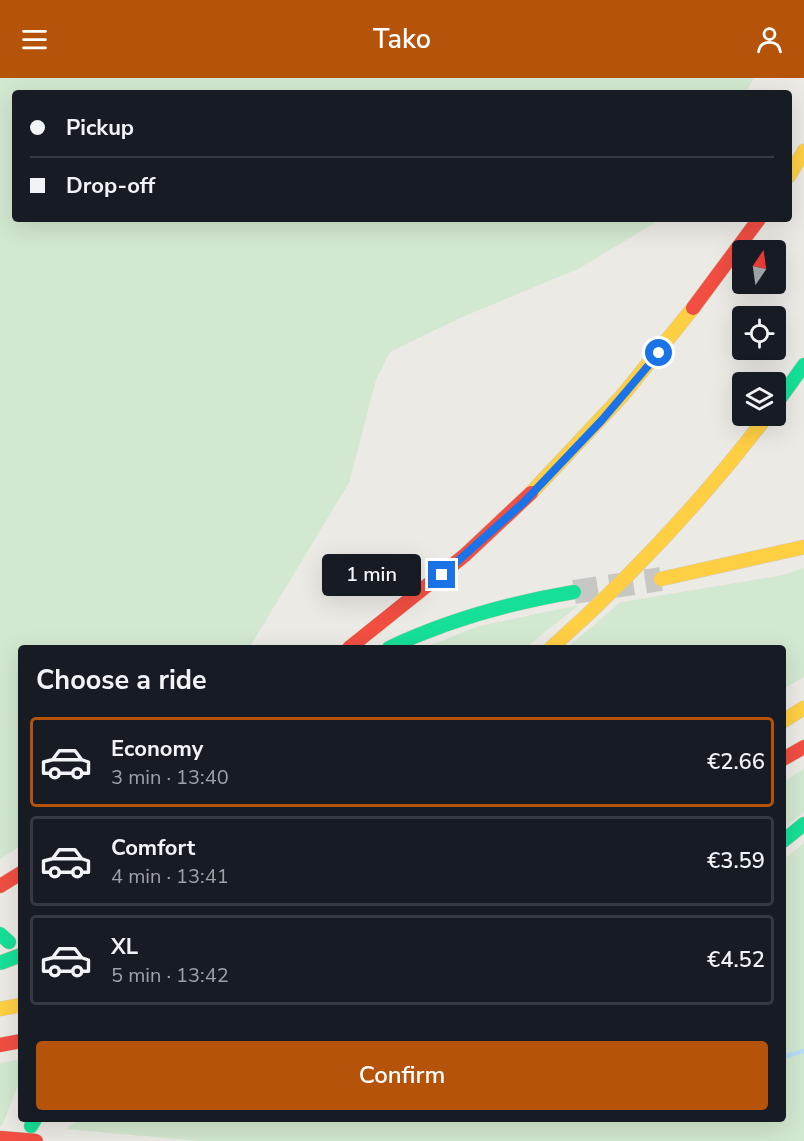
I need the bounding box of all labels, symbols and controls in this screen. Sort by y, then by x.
text: Tako [373,21,431,58]
icon: menu [18,23,51,56]
icon: person [753,23,786,56]
text: Pickup [66,113,134,143]
text: Drop-off [66,171,155,201]
north arrow [732,240,786,294]
map controls [732,240,786,426]
button: locate [732,306,786,360]
route start [645,339,672,366]
button: layers [732,372,786,426]
callout: 1 min [322,554,421,596]
text: 1 min [346,561,397,588]
route end [428,561,455,588]
text: Choose a ride [36,662,207,699]
text: Economy [111,734,203,764]
icon: car [39,735,93,789]
text: €2.66 [707,747,765,777]
text: 3 min · 13:40 [111,764,229,791]
text: Comfort [111,833,195,863]
icon: car [39,834,93,888]
text: €3.59 [707,846,765,876]
text: 4 min · 13:41 [111,863,229,890]
text: XL [111,932,138,962]
icon: car [39,933,93,987]
text: €4.52 [707,945,765,975]
text: 5 min · 13:42 [111,962,229,989]
button: Confirm [36,1041,768,1110]

